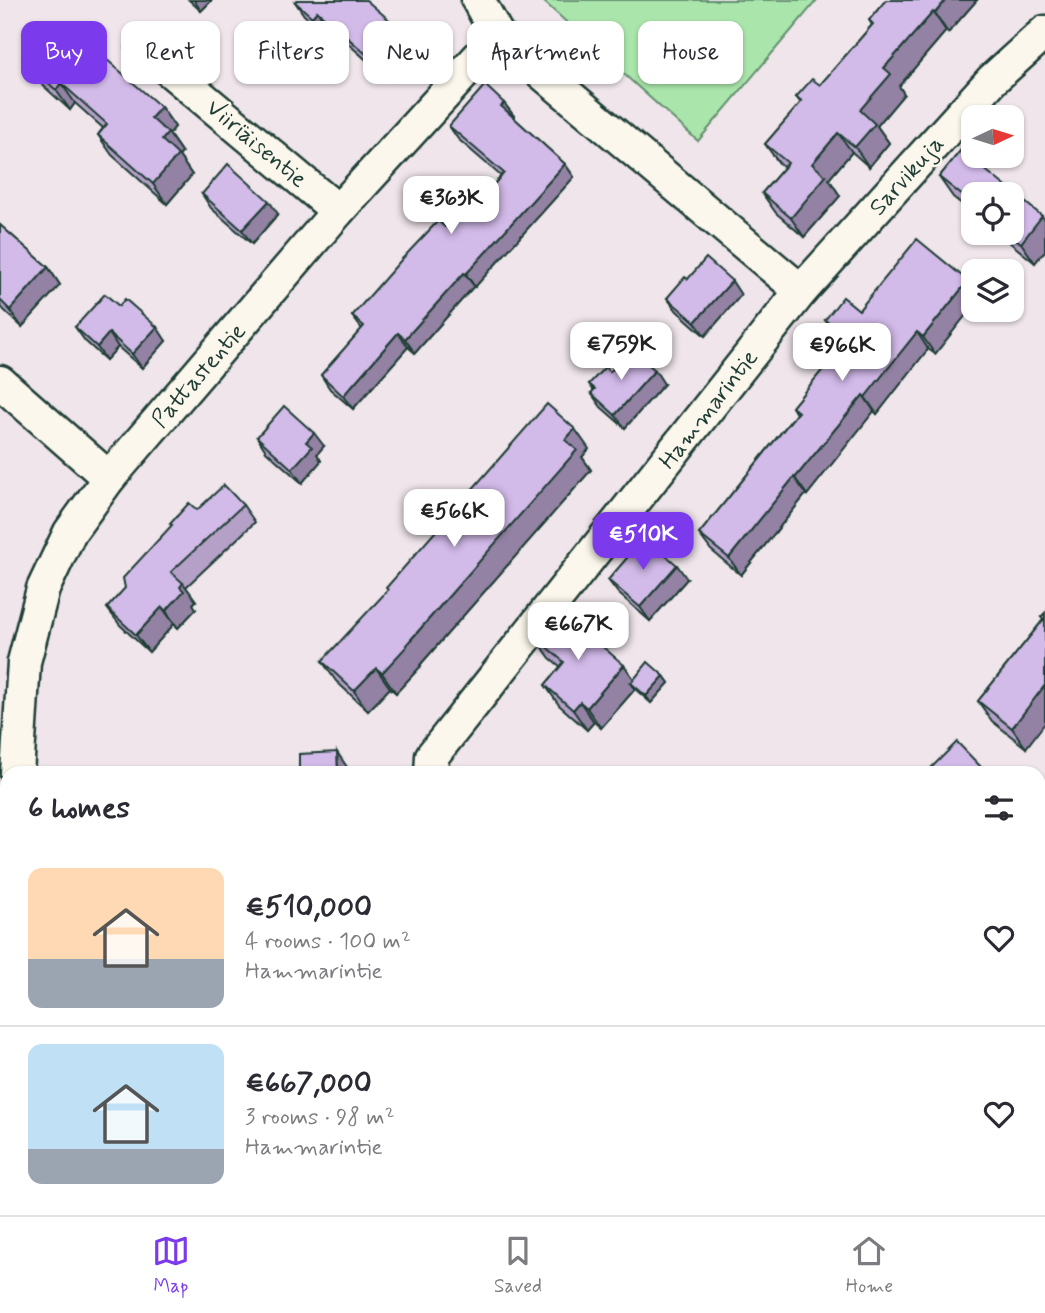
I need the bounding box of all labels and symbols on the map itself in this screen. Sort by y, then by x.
street label: Viiriäisentie [199,93,313,195]
north arrow [961,105,1024,168]
street label: Sarvikuja [863,129,951,223]
pin: €363K [402,176,500,236]
street label: Pattastentie [145,317,253,435]
pin: €759K [572,322,670,382]
pin: €966K [793,324,891,383]
street label: Hammarintie [653,344,766,476]
pin: €566K [405,490,503,549]
pin: €510K [594,512,692,572]
pin: €667K [529,602,627,662]

